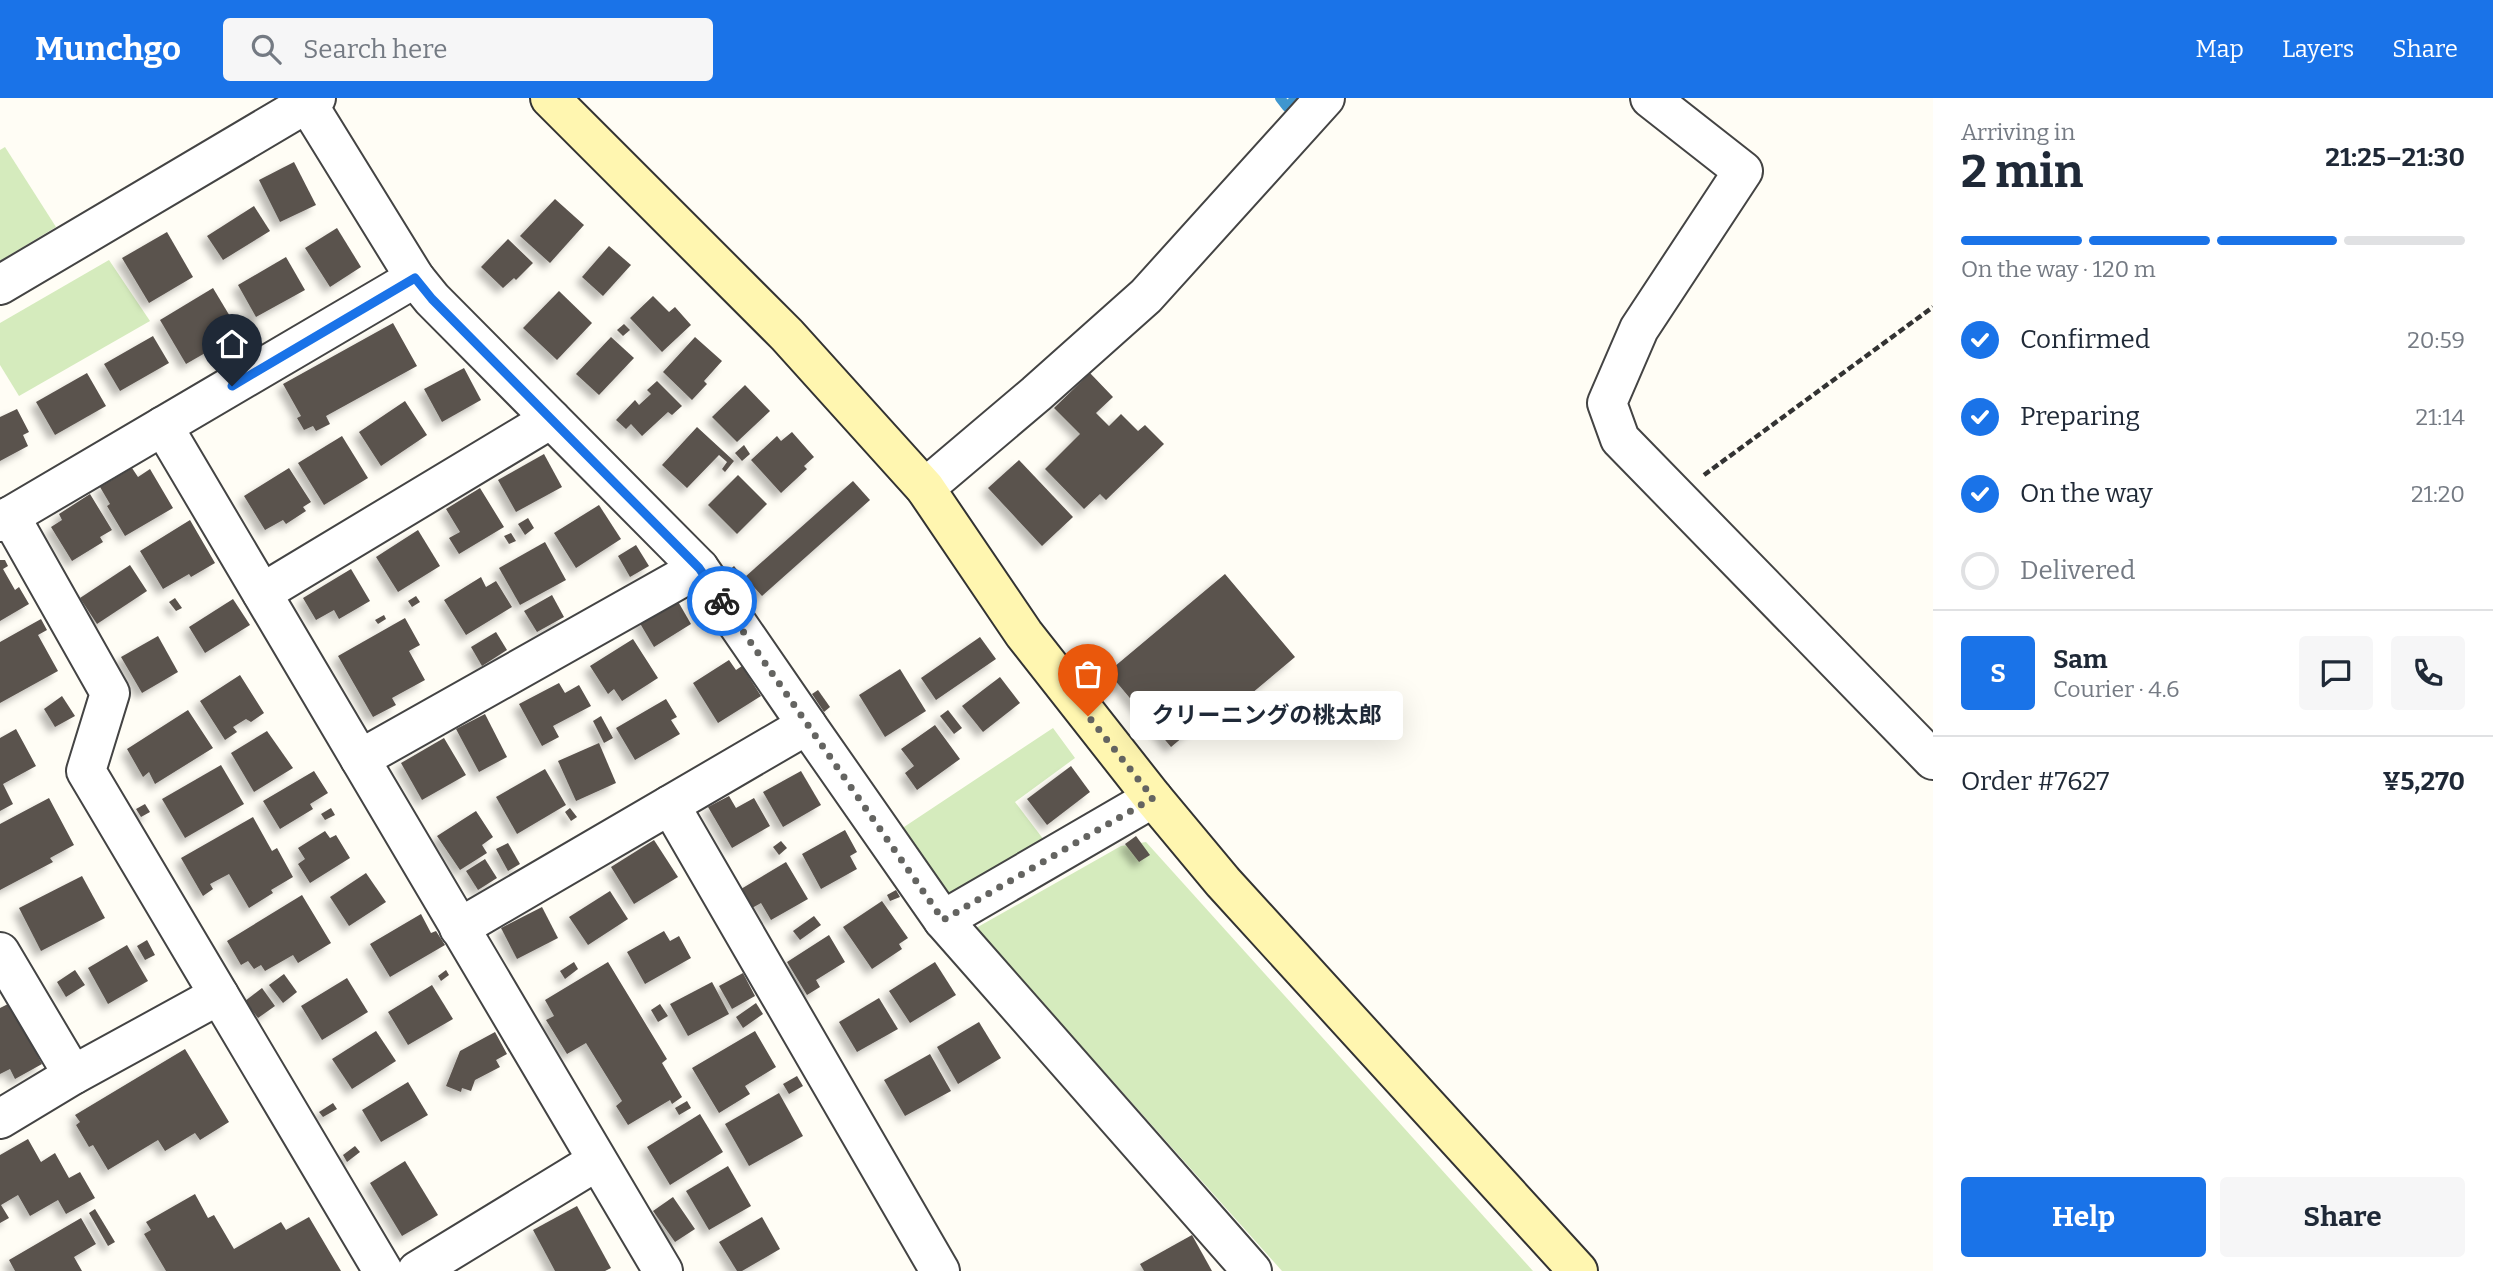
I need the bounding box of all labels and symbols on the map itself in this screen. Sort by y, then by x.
pin [202,314,262,386]
courier [687,566,757,636]
pin [1058,644,1118,716]
callout: クリーニングの桃太郎 [1130,692,1403,740]

